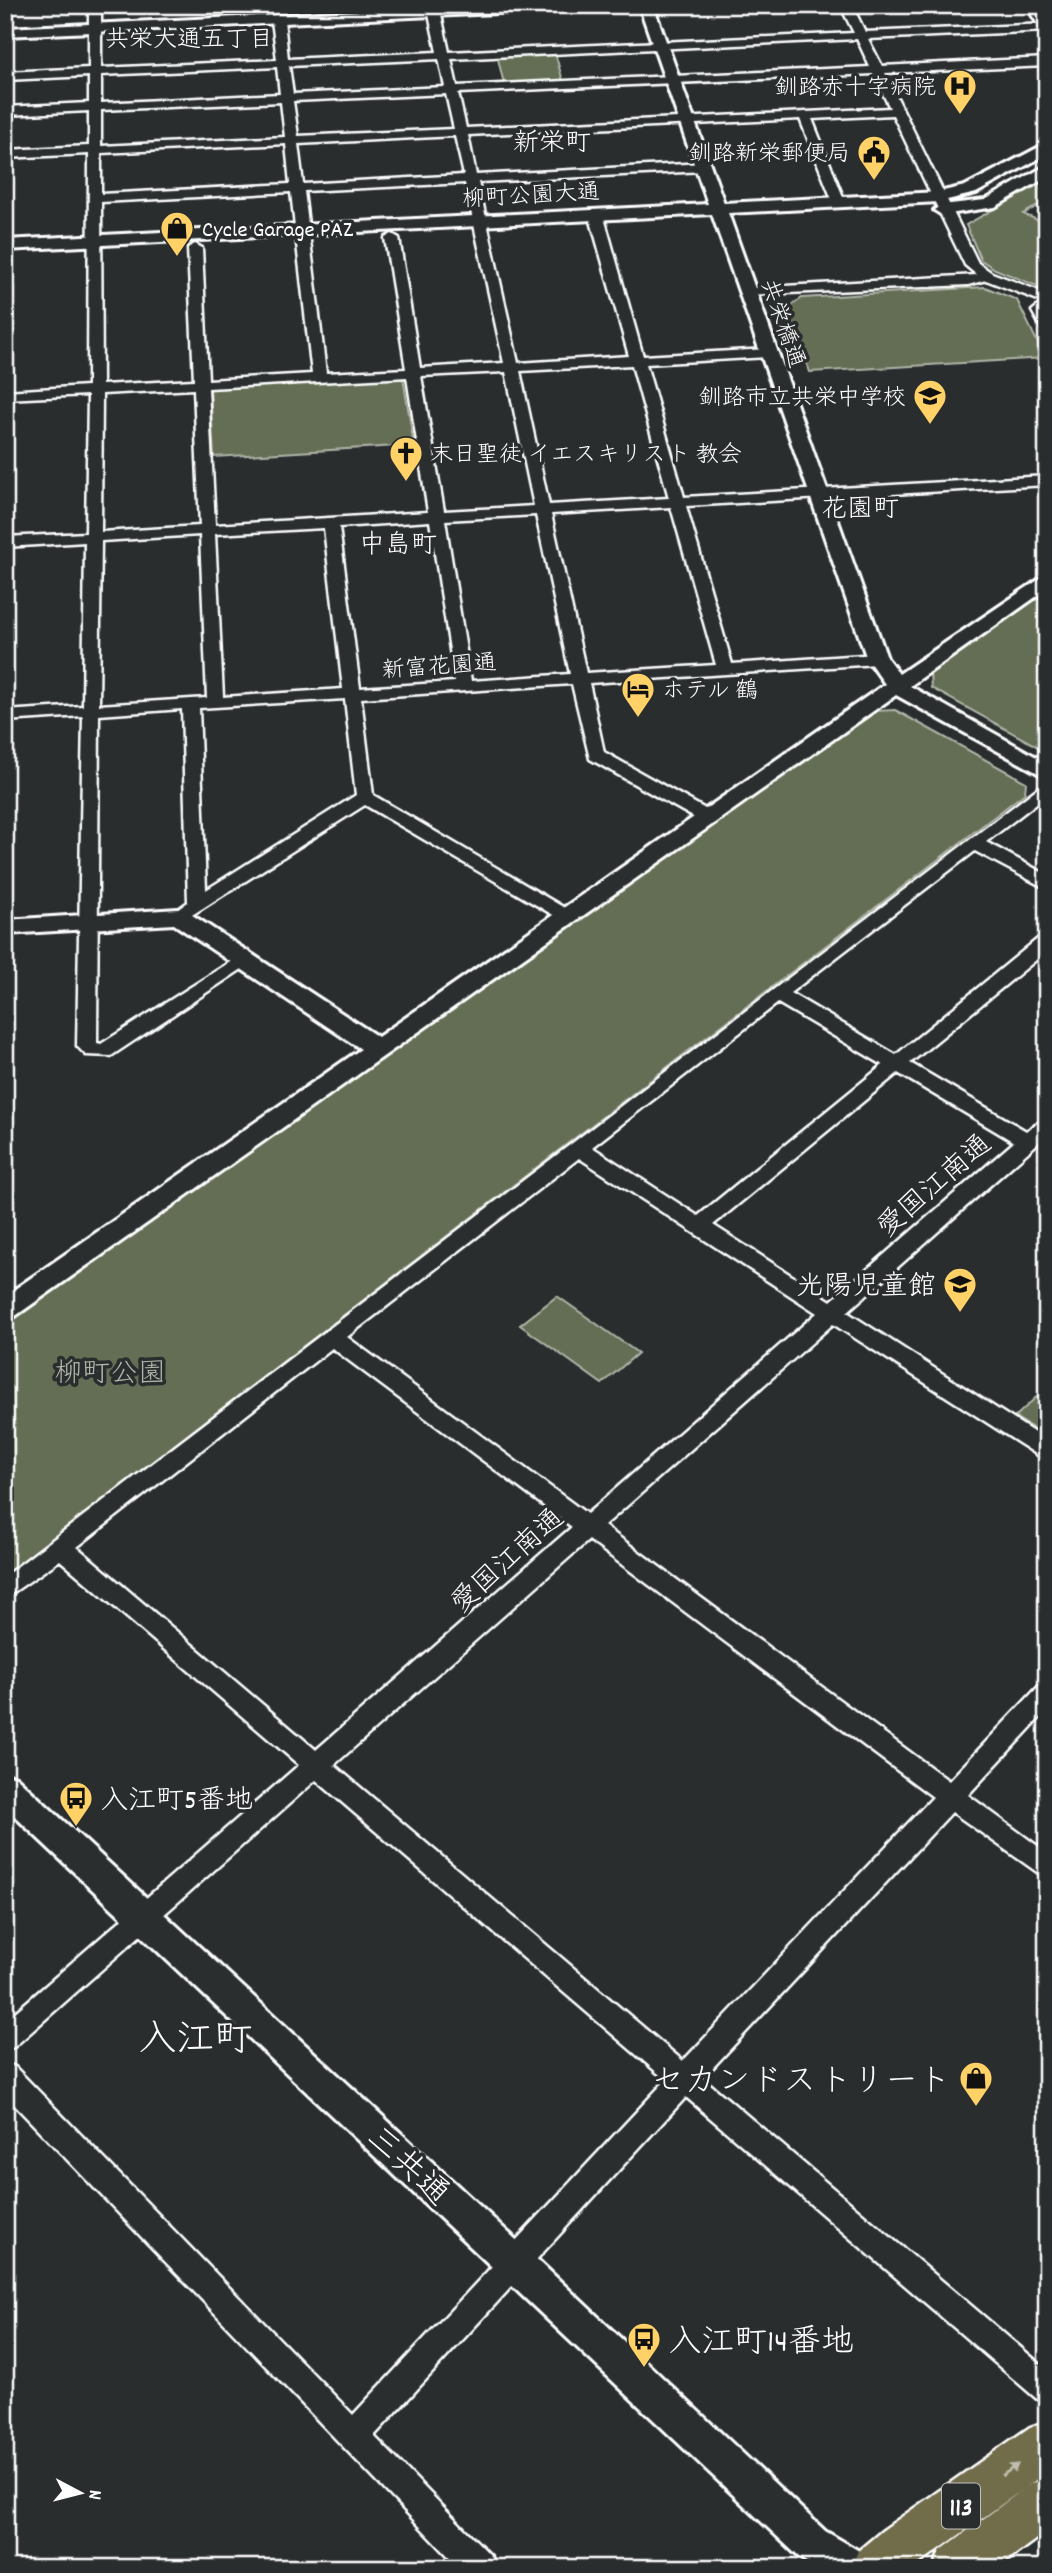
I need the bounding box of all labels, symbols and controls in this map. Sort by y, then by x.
district label: 共栄大通五丁目 [105,24,273,58]
hospital icon: 釧路赤十字病院 [941,67,979,116]
place label: 釧路赤十字病院 [775,73,936,106]
district label: 新栄町 [513,126,591,163]
public building icon: 釧路新栄郵便局 [855,133,893,182]
place label: 釧路新栄郵便局 [689,139,850,172]
street label: 柳町公園大通 [461,177,601,218]
shop icon: Cycle Garage PAZ [158,209,196,258]
place label: Cycle Garage PAZ [202,215,354,248]
street label: 共栄橋通 [750,275,811,373]
school or university icon: 釧路市立共栄中学校 [911,377,949,426]
place label: 釧路市立共栄中学校 [699,383,906,416]
church icon: 末日聖徒 イエスキリスト 教会 [387,434,425,483]
place label: 末日聖徒 イエスキリスト 教会 [430,440,742,473]
district label: 花園町 [821,492,899,529]
district label: 中島町 [359,528,437,565]
street label: 新富花園通 [381,648,498,689]
hotel icon: ホテル 鶴 [619,670,657,719]
place label: ホテル 鶴 [662,676,758,709]
street label: 愛国江南通 [870,1127,1002,1249]
school or university icon: 光陽児童館 [941,1265,979,1314]
place label: 光陽児童館 [796,1269,936,1309]
park label: 柳町公園 [54,1356,166,1396]
street label: 愛国江南通 [444,1501,575,1624]
bus stop icon: 入江町5番地 [57,1779,95,1828]
place label: 入江町5番地 [100,1783,253,1823]
district label: 入江町 [138,2015,252,2070]
shop icon: セカンドストリート [957,2059,995,2108]
place label: セカンドストリート [651,2060,951,2107]
street label: 三共通 [354,2117,458,2219]
bus stop icon: 入江町14番地 [625,2320,663,2369]
place label: 入江町14番地 [668,2321,854,2368]
north arrow [46,2458,116,2528]
one-way arrow [1001,2464,1019,2478]
road number: 113 [942,2484,980,2528]
text: N [79,2488,107,2501]

